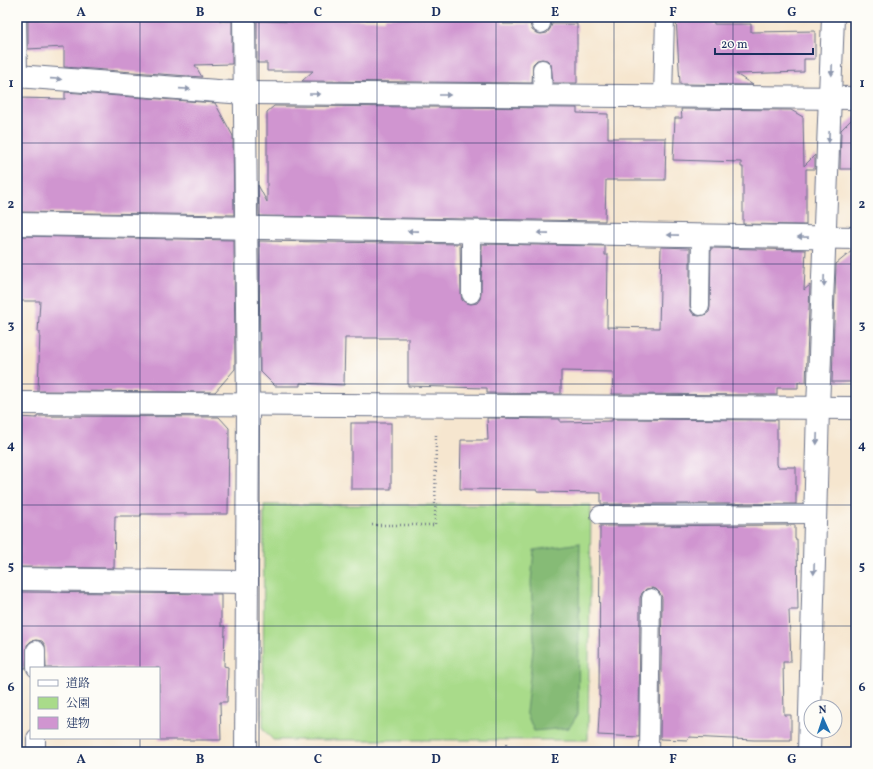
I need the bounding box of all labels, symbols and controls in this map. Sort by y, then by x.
text: A [76,4,86,22]
text: B [196,4,205,22]
text: C [314,4,322,22]
text: D [431,4,441,22]
text: E [551,4,559,22]
text: F [669,4,677,22]
text: G [787,4,797,22]
scale bar [715,30,813,56]
text: 20 m [721,37,748,53]
one-way arrow [829,64,835,77]
text: 1 [8,75,14,93]
one-way arrow [50,75,62,82]
text: 1 [859,75,865,93]
one-way arrow [179,85,192,92]
one-way arrow [309,91,322,97]
one-way arrow [439,92,452,98]
one-way arrow [826,131,833,143]
text: 2 [8,196,15,214]
text: 2 [859,196,866,214]
one-way arrow [406,228,419,234]
one-way arrow [536,230,549,236]
one-way arrow [666,232,679,238]
one-way arrow [796,234,809,240]
one-way arrow [820,275,827,287]
text: 3 [8,317,15,335]
text: 3 [859,317,866,335]
one-way arrow [814,433,821,445]
text: 4 [7,437,15,455]
text: 4 [858,437,866,455]
text: 5 [8,558,14,576]
text: 5 [859,558,865,576]
one-way arrow [811,563,817,576]
legend [30,667,160,739]
text: 道路 [66,676,90,692]
text: 6 [7,679,15,697]
text: 6 [858,679,866,697]
text: 公園 [66,696,90,712]
north arrow [803,699,843,739]
text: N [818,703,827,718]
text: 建物 [66,716,90,732]
text: A [76,751,86,769]
text: B [196,751,205,769]
text: C [314,751,322,769]
text: D [431,751,441,769]
text: E [551,751,559,769]
text: F [669,751,677,769]
text: G [787,751,797,769]

